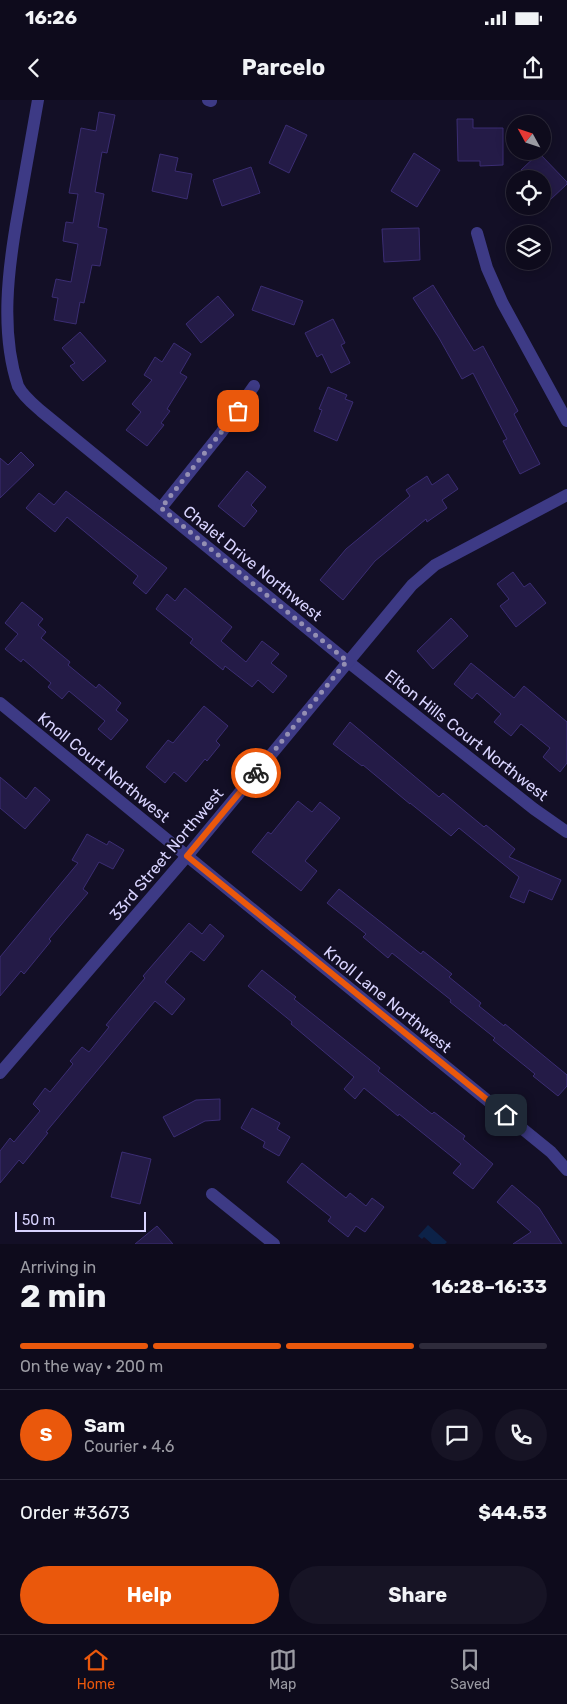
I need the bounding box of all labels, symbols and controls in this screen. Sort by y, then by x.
text: 16:26 [25,6,77,29]
icon: back [20,54,48,82]
text: Parcelo [242,54,325,81]
icon: share [519,54,547,82]
north arrow [506,115,551,160]
map controls [506,115,551,270]
button: locate [506,170,551,215]
button: layers [506,225,551,270]
pin [217,390,259,432]
icon: bag [224,397,252,425]
street label: Chalet Drive Northwest [180,502,326,625]
street label: Elton Hills Court Northwest [381,666,552,805]
street label: Knoll Court Northwest [34,708,173,826]
courier [231,748,281,798]
icon: bike [242,759,270,787]
street label: 33rd Street Northwest [105,784,227,924]
street label: Knoll Lane Northwest [320,942,455,1057]
pin [485,1094,527,1136]
icon: home [492,1101,520,1129]
scale bar [15,1209,146,1232]
text: 50 m [22,1212,55,1229]
text: Arriving in [20,1258,96,1277]
text: 16:28–16:33 [432,1275,547,1298]
text: 2 min [20,1277,107,1315]
text: On the way · 200 m [20,1357,163,1376]
button: chat [431,1409,483,1461]
button: phone [495,1409,547,1461]
text: Sam [84,1414,125,1437]
text: S [40,1423,52,1446]
text: Courier · 4.6 [84,1437,174,1456]
text: Order #3673 [20,1501,130,1524]
text: $44.53 [478,1501,547,1524]
button: Help [20,1566,279,1624]
button: Share [289,1566,547,1624]
tab: Home [77,1646,115,1693]
tab: Map [269,1646,297,1693]
tab: Saved [450,1646,490,1693]

